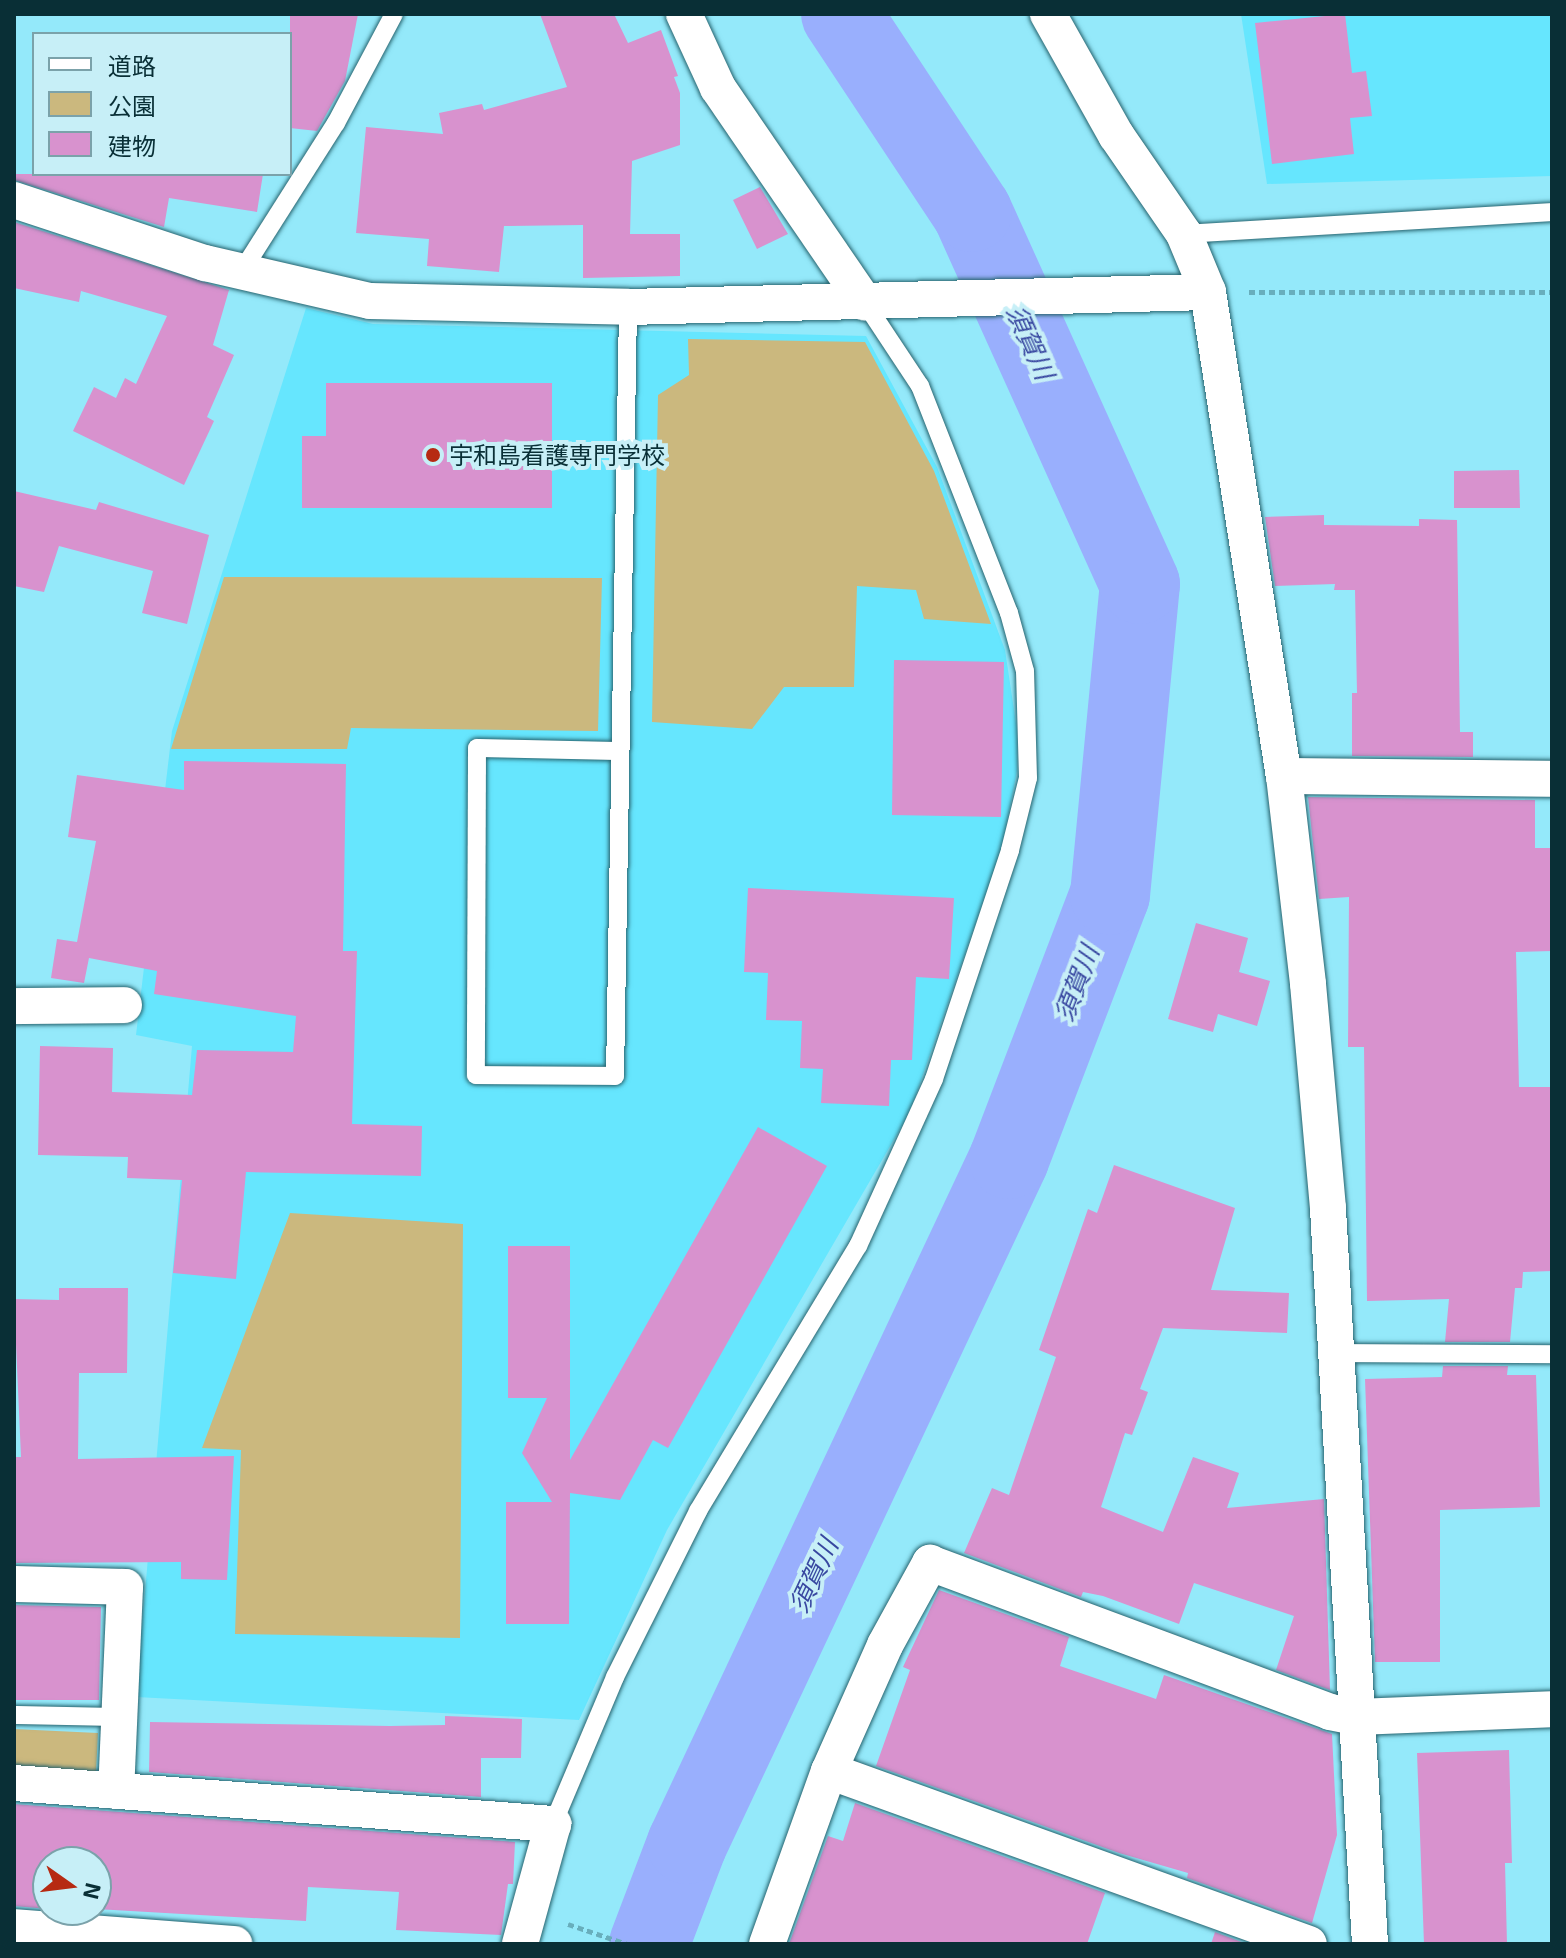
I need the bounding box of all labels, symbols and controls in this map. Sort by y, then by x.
legend [32,32,292,176]
text: 道路 [108,51,156,80]
text: 公園 [108,91,156,120]
text: 建物 [108,131,156,160]
water label: 須賀川 [1001,300,1061,384]
place label: 宇和島看護専門学校 [449,441,665,469]
marker: 宇和島看護専門学校 [424,446,442,464]
water label: 須賀川 [1047,941,1105,1025]
water label: 須賀川 [782,1533,844,1617]
north arrow [32,1846,112,1926]
text: N [79,1880,108,1902]

